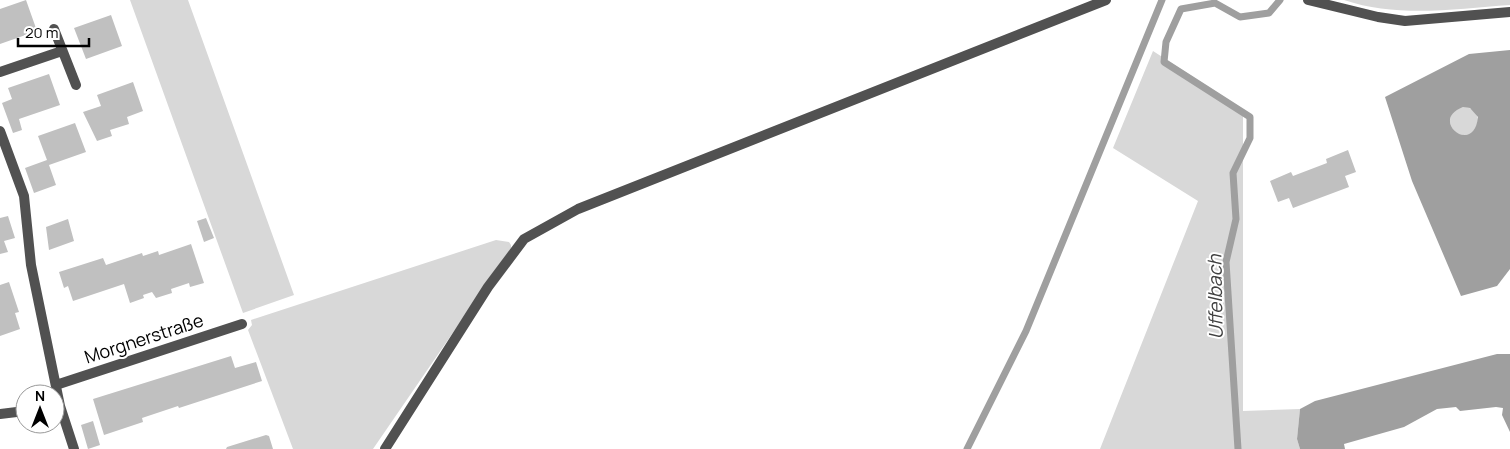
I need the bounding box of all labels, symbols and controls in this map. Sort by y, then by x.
scale bar [18,15,89,47]
text: 20 m [25,22,58,43]
water label: Uffelbach [1201,254,1229,340]
street label: Morgnerstraße [81,307,206,369]
north arrow [15,384,65,434]
text: N [35,386,45,405]

